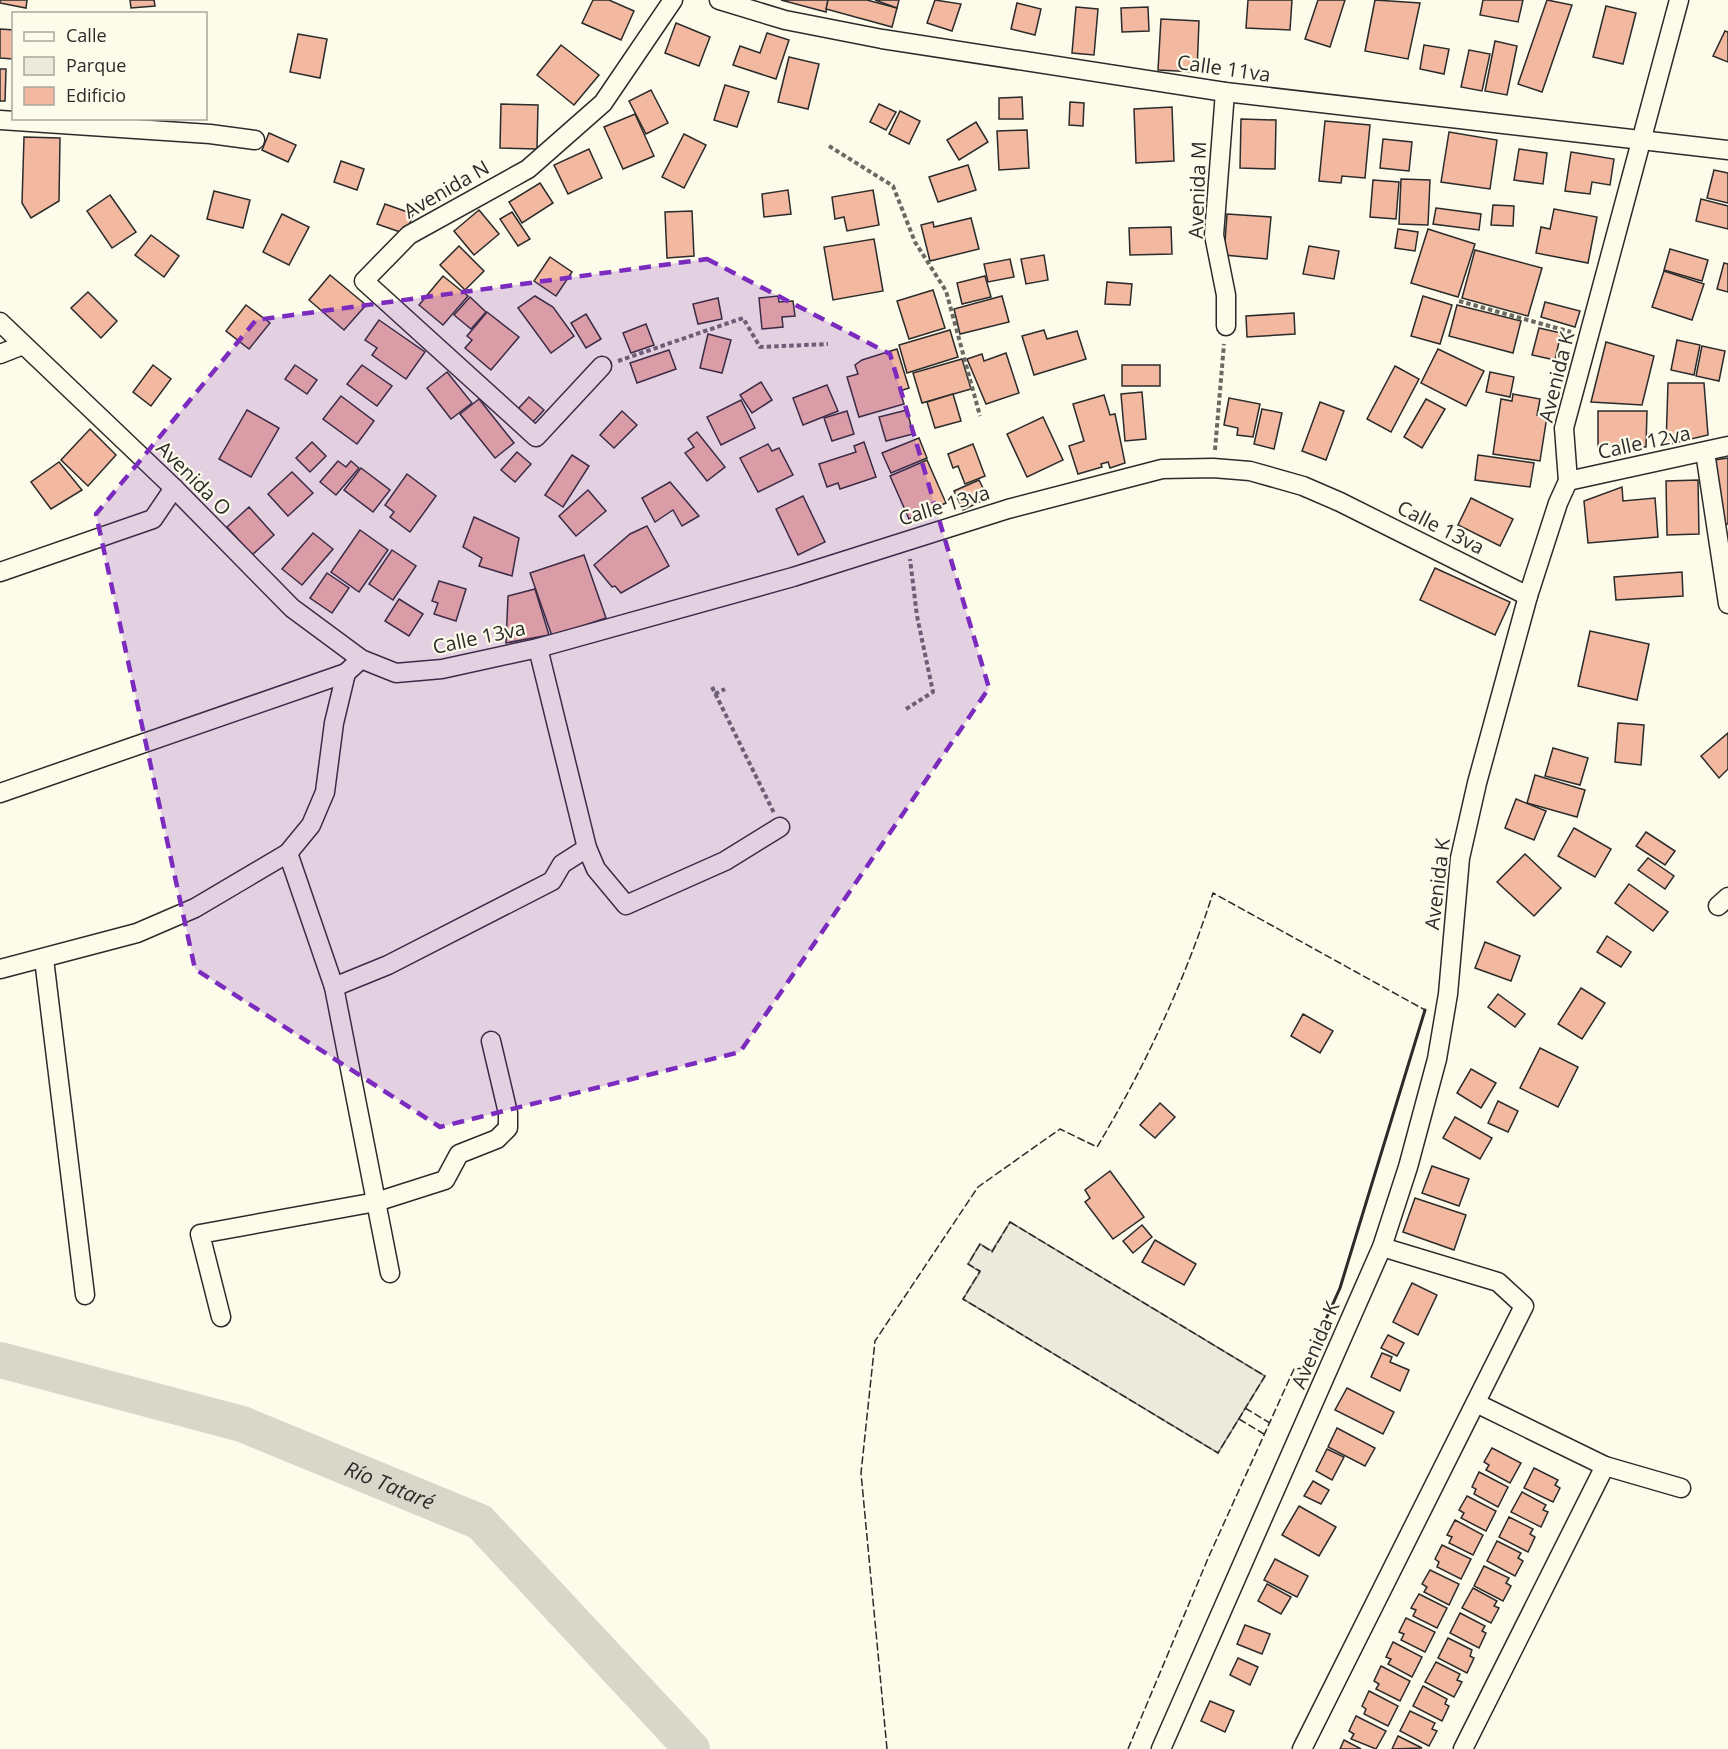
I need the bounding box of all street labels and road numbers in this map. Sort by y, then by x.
street label: Calle 11va [1175,48,1273,88]
street label: Avenida M [1182,141,1212,239]
street label: Avenida N [398,154,494,224]
street label: Avenida K [1532,328,1580,425]
street label: Calle 12va [1595,419,1693,465]
street label: Avenida O [151,435,237,521]
street label: Calle 13va [895,478,993,532]
street label: Calle 13va [1393,494,1489,560]
street label: Calle 13va [430,614,528,660]
street label: Avenida K [1418,836,1456,931]
street label: Avenida K [1285,1297,1346,1393]

